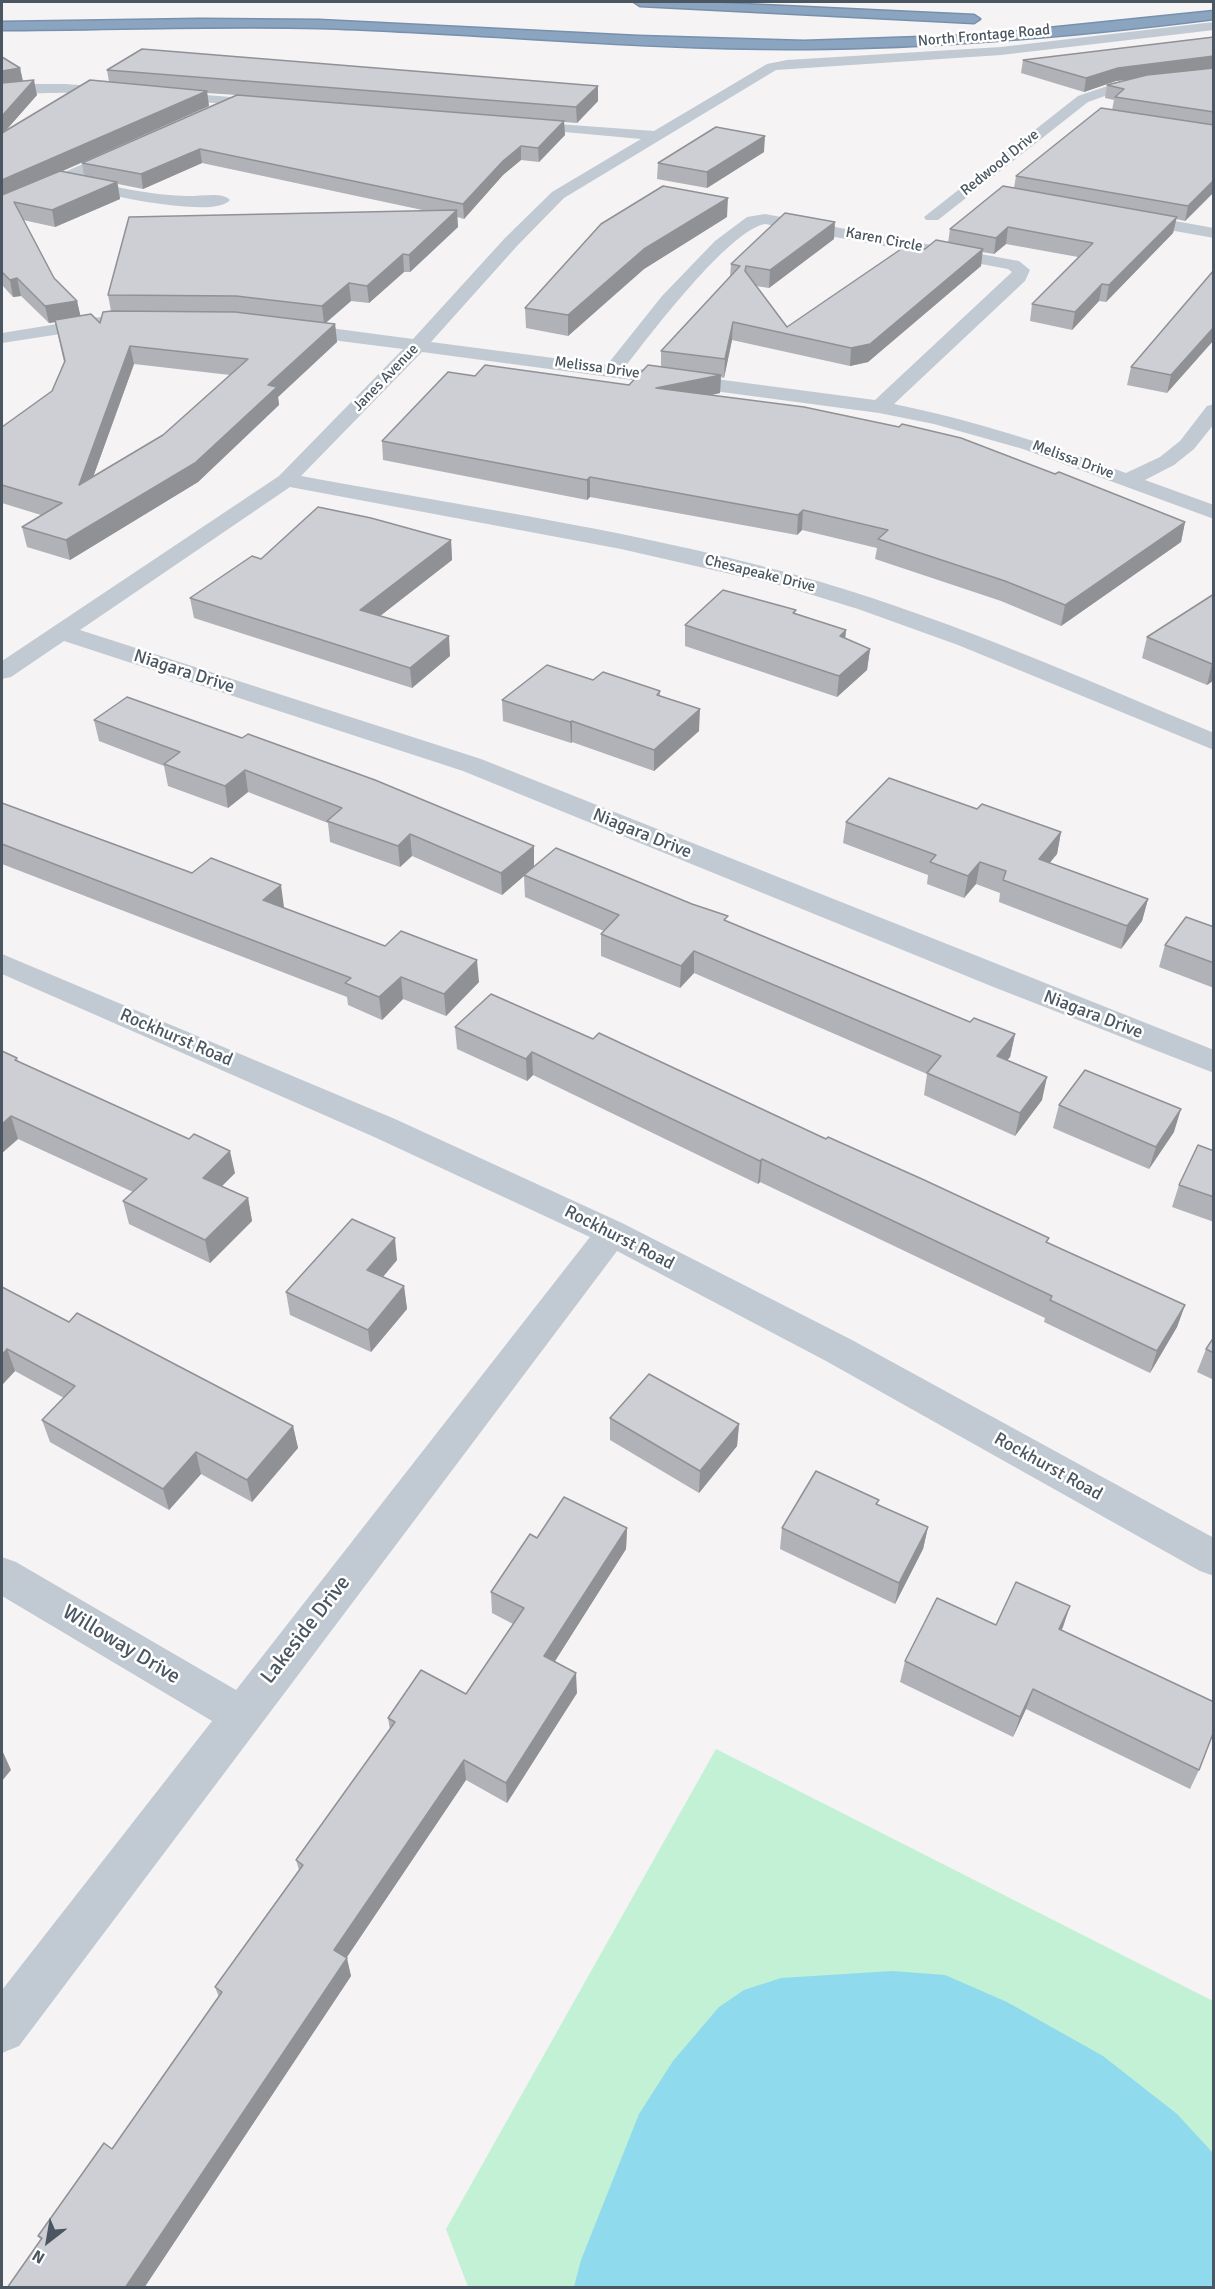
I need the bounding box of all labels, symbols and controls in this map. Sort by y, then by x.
street label: North Frontage Road [917,21,1051,51]
street label: Redwood Drive [957,126,1043,200]
street label: Karen Circle [844,224,924,256]
street label: Janes Avenue [350,341,422,415]
street label: Melissa Drive [553,353,641,383]
street label: Melissa Drive [1030,437,1116,483]
street label: Chesapeake Drive [703,552,817,596]
street label: Niagara Drive [131,646,237,698]
street label: Niagara Drive [589,804,695,864]
street label: Niagara Drive [1040,986,1146,1044]
street label: Rockhurst Road [116,1005,236,1071]
street label: Rockhurst Road [560,1201,678,1275]
street label: Rockhurst Road [990,1428,1106,1506]
street label: Lakeside Drive [256,1571,356,1689]
street label: Willoway Drive [58,1600,184,1690]
north arrow [18,2211,78,2271]
text: N [29,2245,49,2268]

